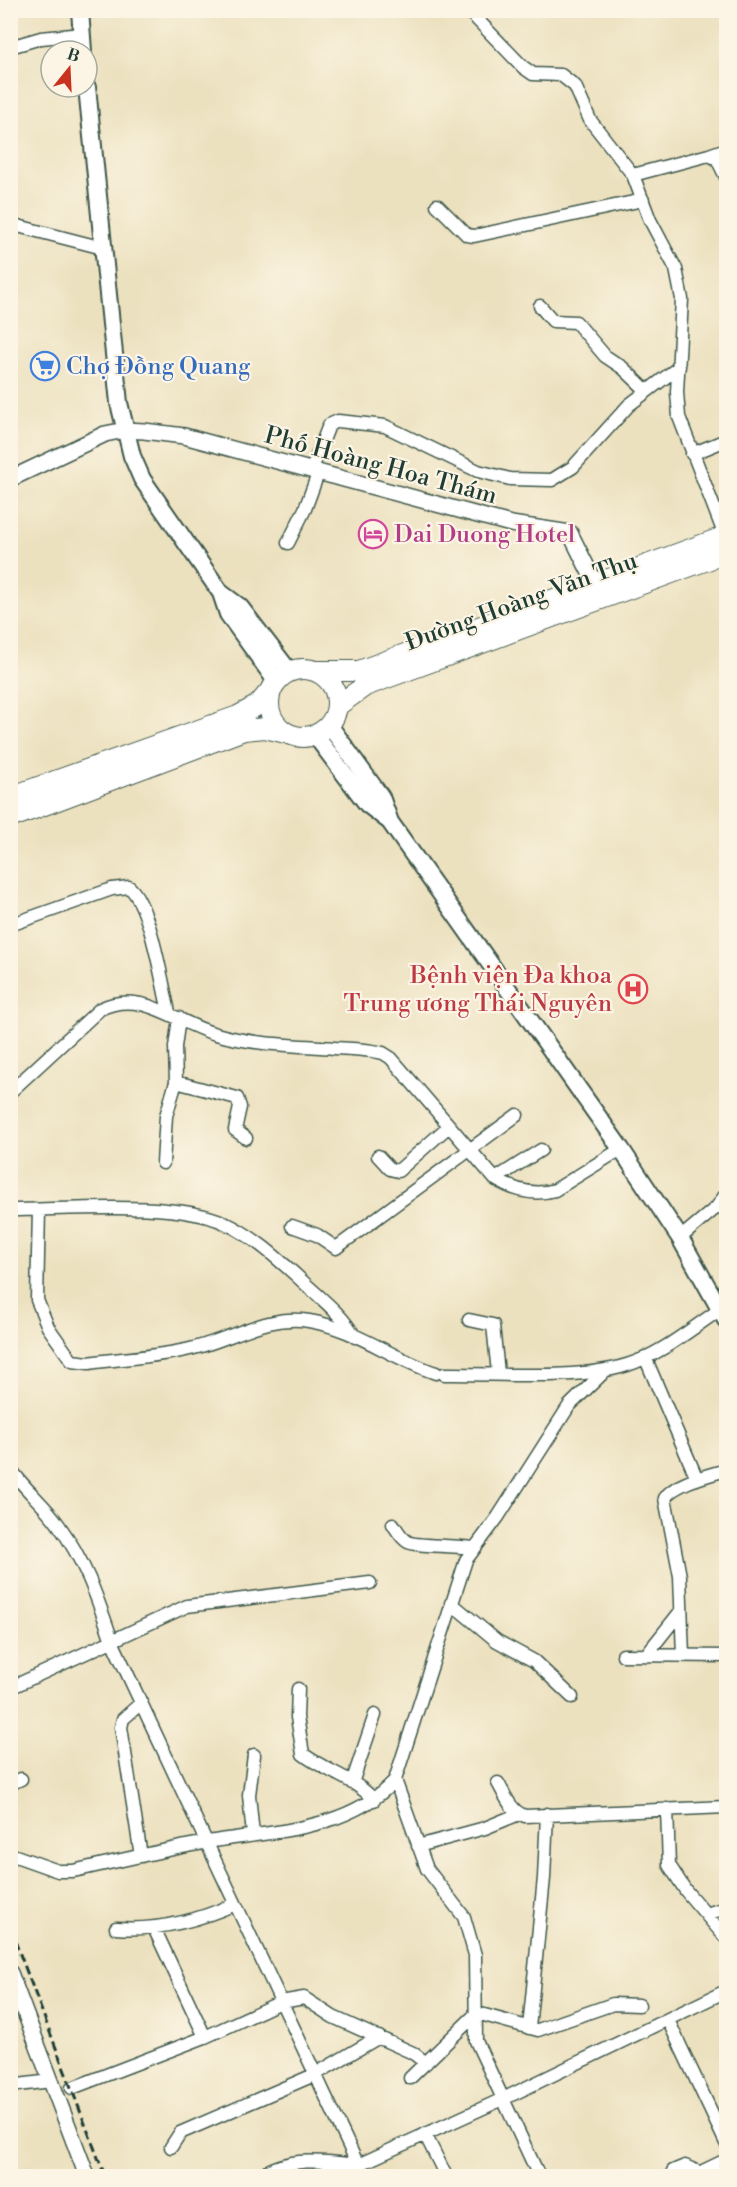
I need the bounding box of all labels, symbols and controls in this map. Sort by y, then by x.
north arrow [39,39,99,99]
text: B [65,44,82,67]
supermarket icon: Chợ Đồng Quang [29,350,61,382]
place label: Chợ Đồng Quang [66,352,251,382]
street label: Phố Hoàng Hoa Thám [261,420,500,511]
hotel icon: Dai Duong Hotel [357,518,389,550]
place label: Dai Duong Hotel [394,520,575,550]
street label: Đường Hoàng Văn Thụ [401,546,642,658]
place label: Bệnh viện Đa khoa Trung ương Thái Nguyên [343,961,613,1019]
hospital icon: Bệnh viện Đa khoa Trung ương Thái Nguyên [617,973,649,1005]

